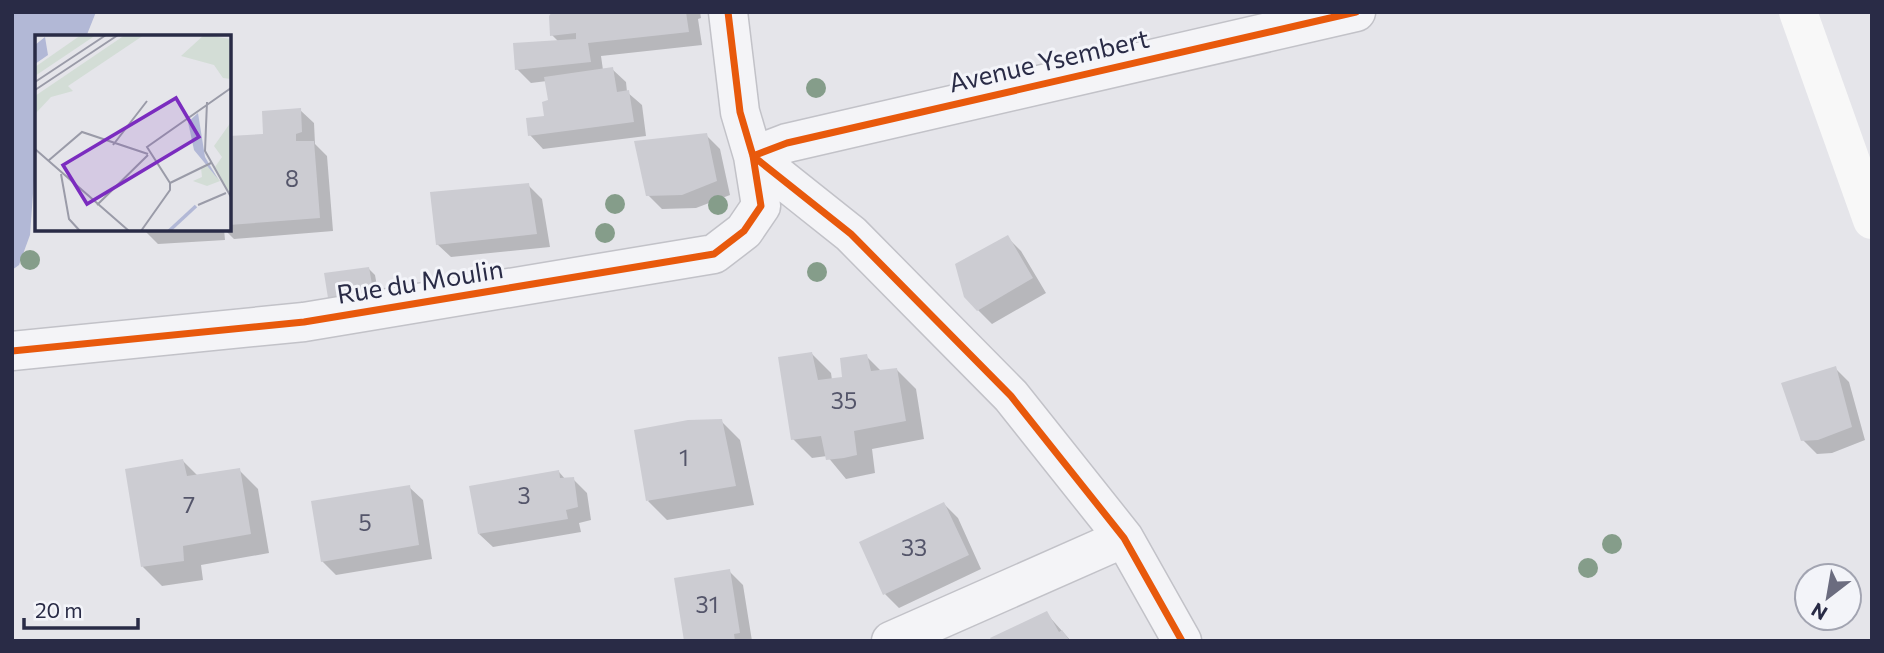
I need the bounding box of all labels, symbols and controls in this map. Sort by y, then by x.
street label: Avenue Ysembert [946,21,1152,98]
inset map [35,35,231,231]
house number: 8 [285,164,299,192]
street label: Rue du Moulin [334,252,505,309]
house number: 35 [831,386,857,414]
house number: 1 [679,443,689,471]
house number: 3 [517,481,531,509]
house number: 7 [183,490,195,518]
house number: 5 [358,508,372,536]
house number: 33 [901,533,927,561]
north arrow [1793,562,1863,632]
scale bar [24,586,138,630]
house number: 31 [696,590,718,618]
text: 20 m [35,597,83,622]
text: N [1807,598,1831,626]

